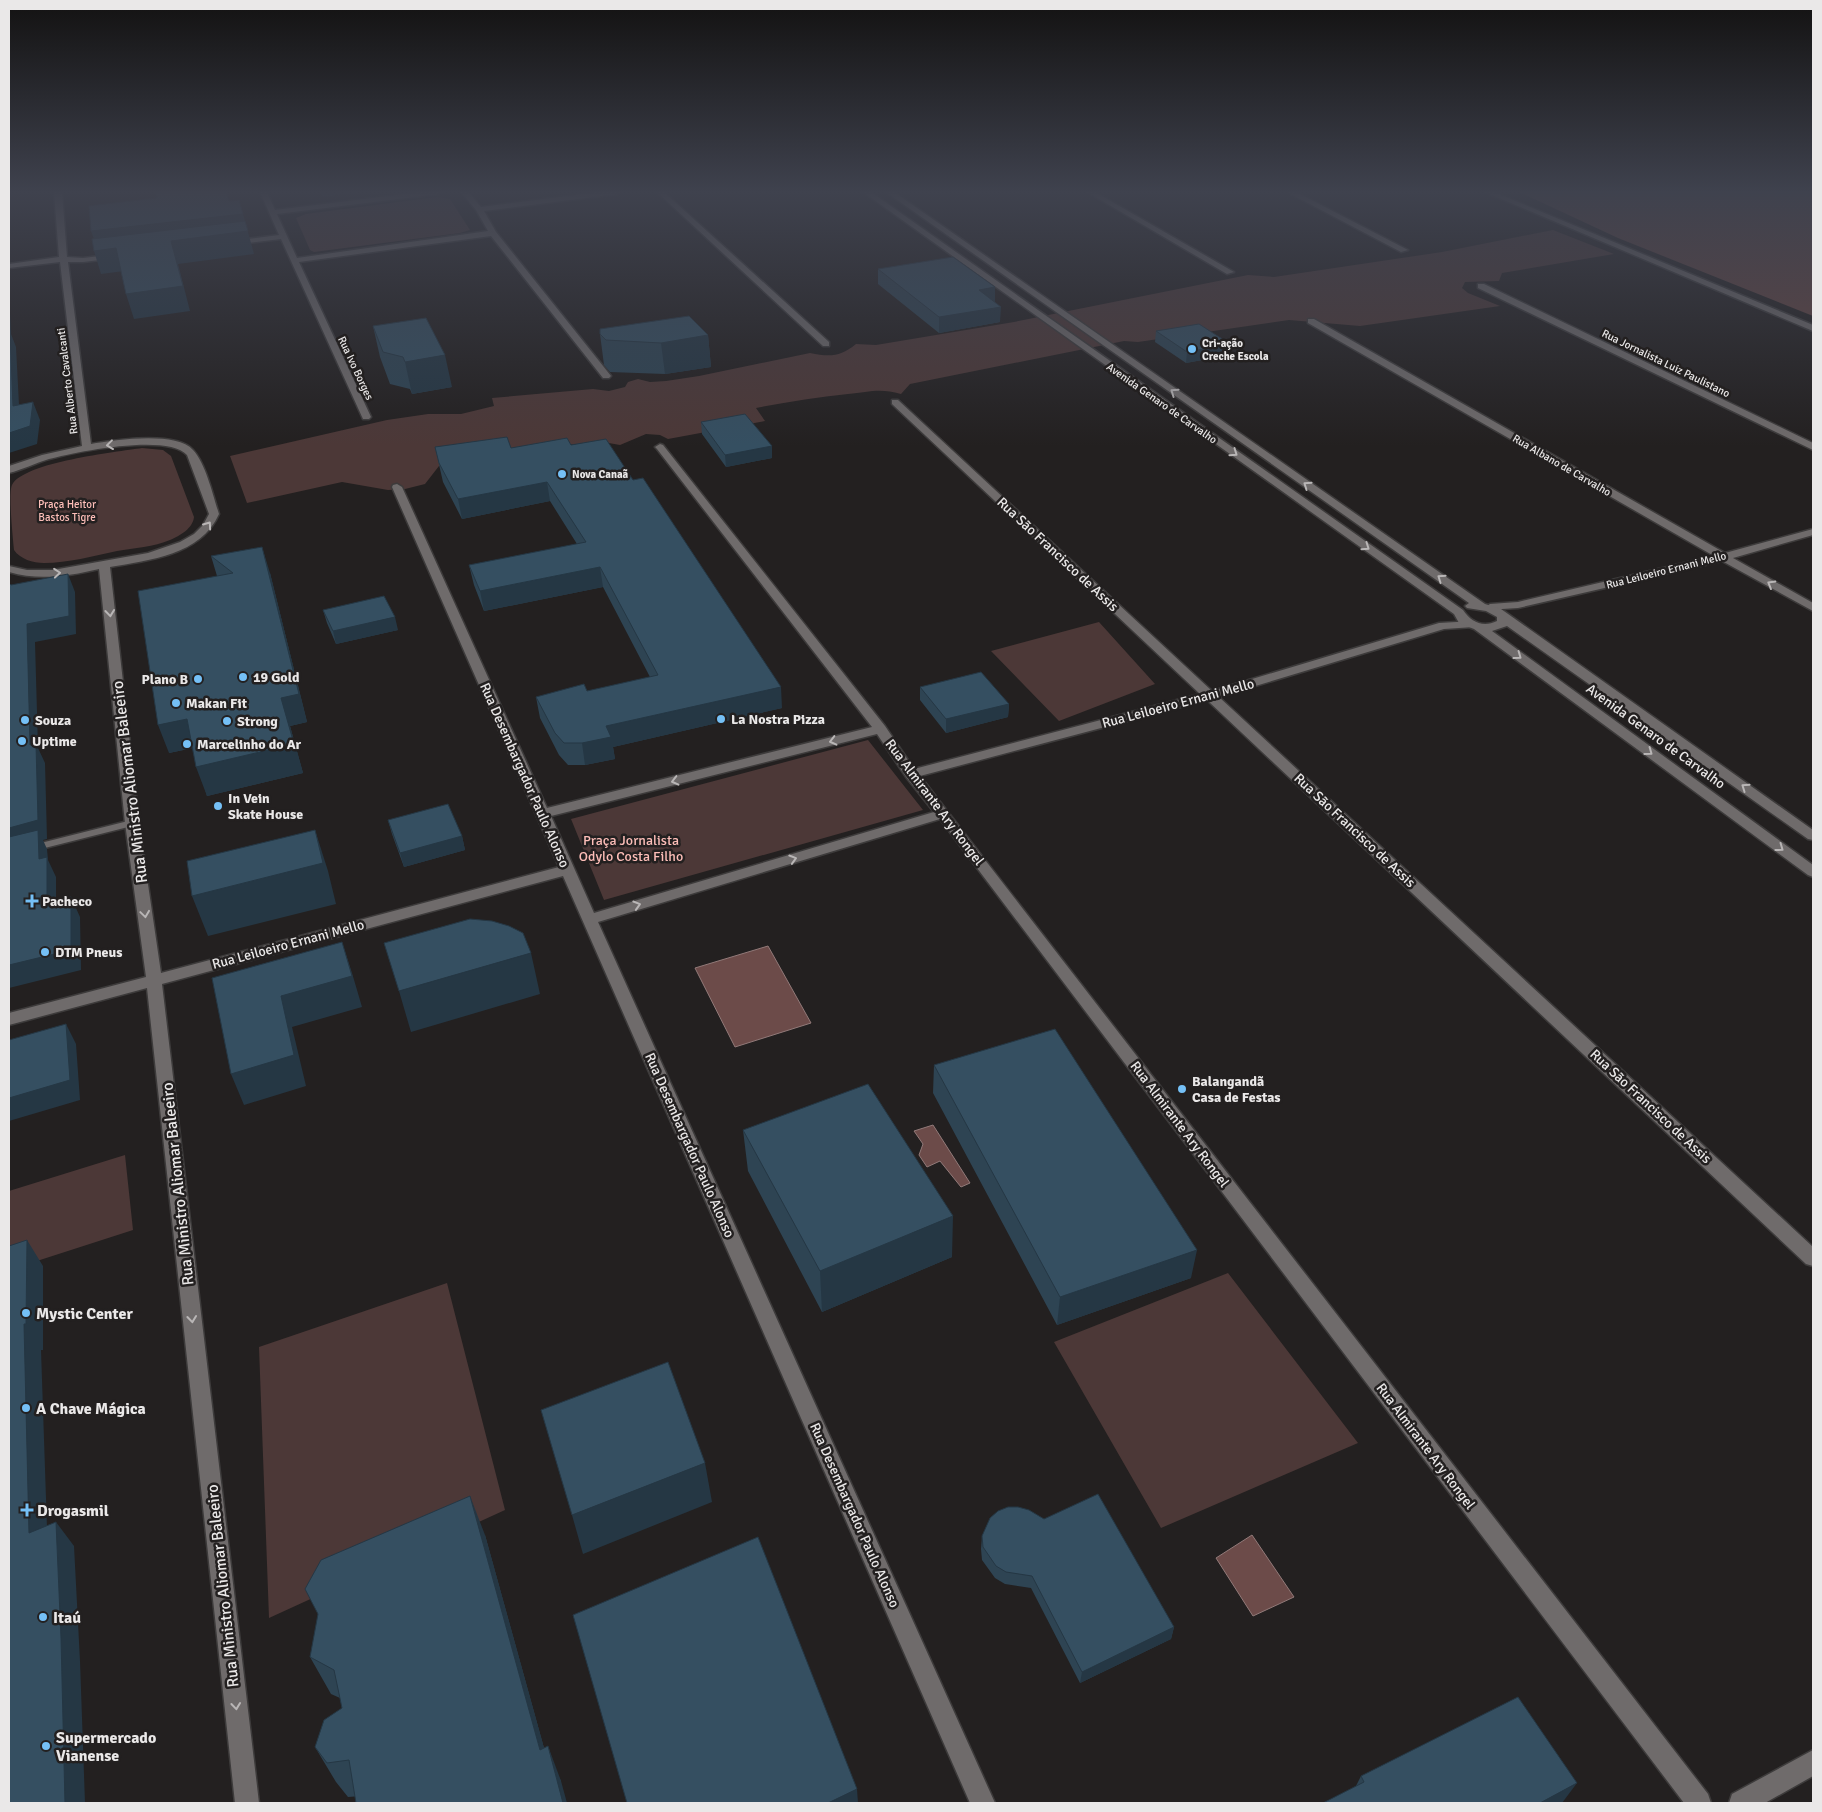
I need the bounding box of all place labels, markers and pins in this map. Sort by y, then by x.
place label: Cri-ação Creche Escola [1202,337,1269,363]
marker: Cri-ação Creche Escola [1186,343,1198,355]
marker: Nova Canaã [556,468,568,480]
place label: Nova Canaã [572,468,629,481]
place label: 19 Gold [253,669,300,686]
place label: Plano B [141,671,188,688]
marker: 19 Gold [237,671,249,683]
marker: Plano B [192,673,204,685]
place label: Makan Fit [186,695,248,712]
marker: Makan Fit [170,697,182,709]
place label: La Nostra Pizza [731,711,825,728]
place label: Souza [35,712,71,729]
place label: Strong [237,713,278,730]
marker: La Nostra Pizza [715,713,727,725]
marker: Souza [19,714,31,726]
marker: Strong [221,715,233,727]
place label: Uptime [32,733,77,750]
marker: Uptime [16,735,28,747]
place label: Marcelinho do Ar [197,736,302,753]
marker: Marcelinho do Ar [181,738,193,750]
place label: In Vein Skate House [228,790,303,823]
marker: In Vein Skate House [212,800,224,812]
place label: Pacheco [42,893,92,910]
marker: Pacheco [26,895,38,907]
place label: DTM Pneus [55,944,122,961]
marker: DTM Pneus [39,946,51,958]
place label: Balangandã Casa de Festas [1192,1073,1281,1106]
marker: Balangandã Casa de Festas [1176,1083,1188,1095]
place label: Mystic Center [36,1304,133,1324]
marker: Mystic Center [20,1307,32,1319]
place label: A Chave Mágica [36,1399,146,1419]
marker: A Chave Mágica [20,1402,32,1414]
place label: Drogasmil [37,1501,109,1521]
marker: Drogasmil [21,1504,33,1516]
place label: Itaú [53,1608,81,1628]
marker: Itaú [37,1611,49,1623]
place label: Supermercado Vianense [56,1728,156,1766]
marker: Supermercado Vianense [40,1740,52,1752]

